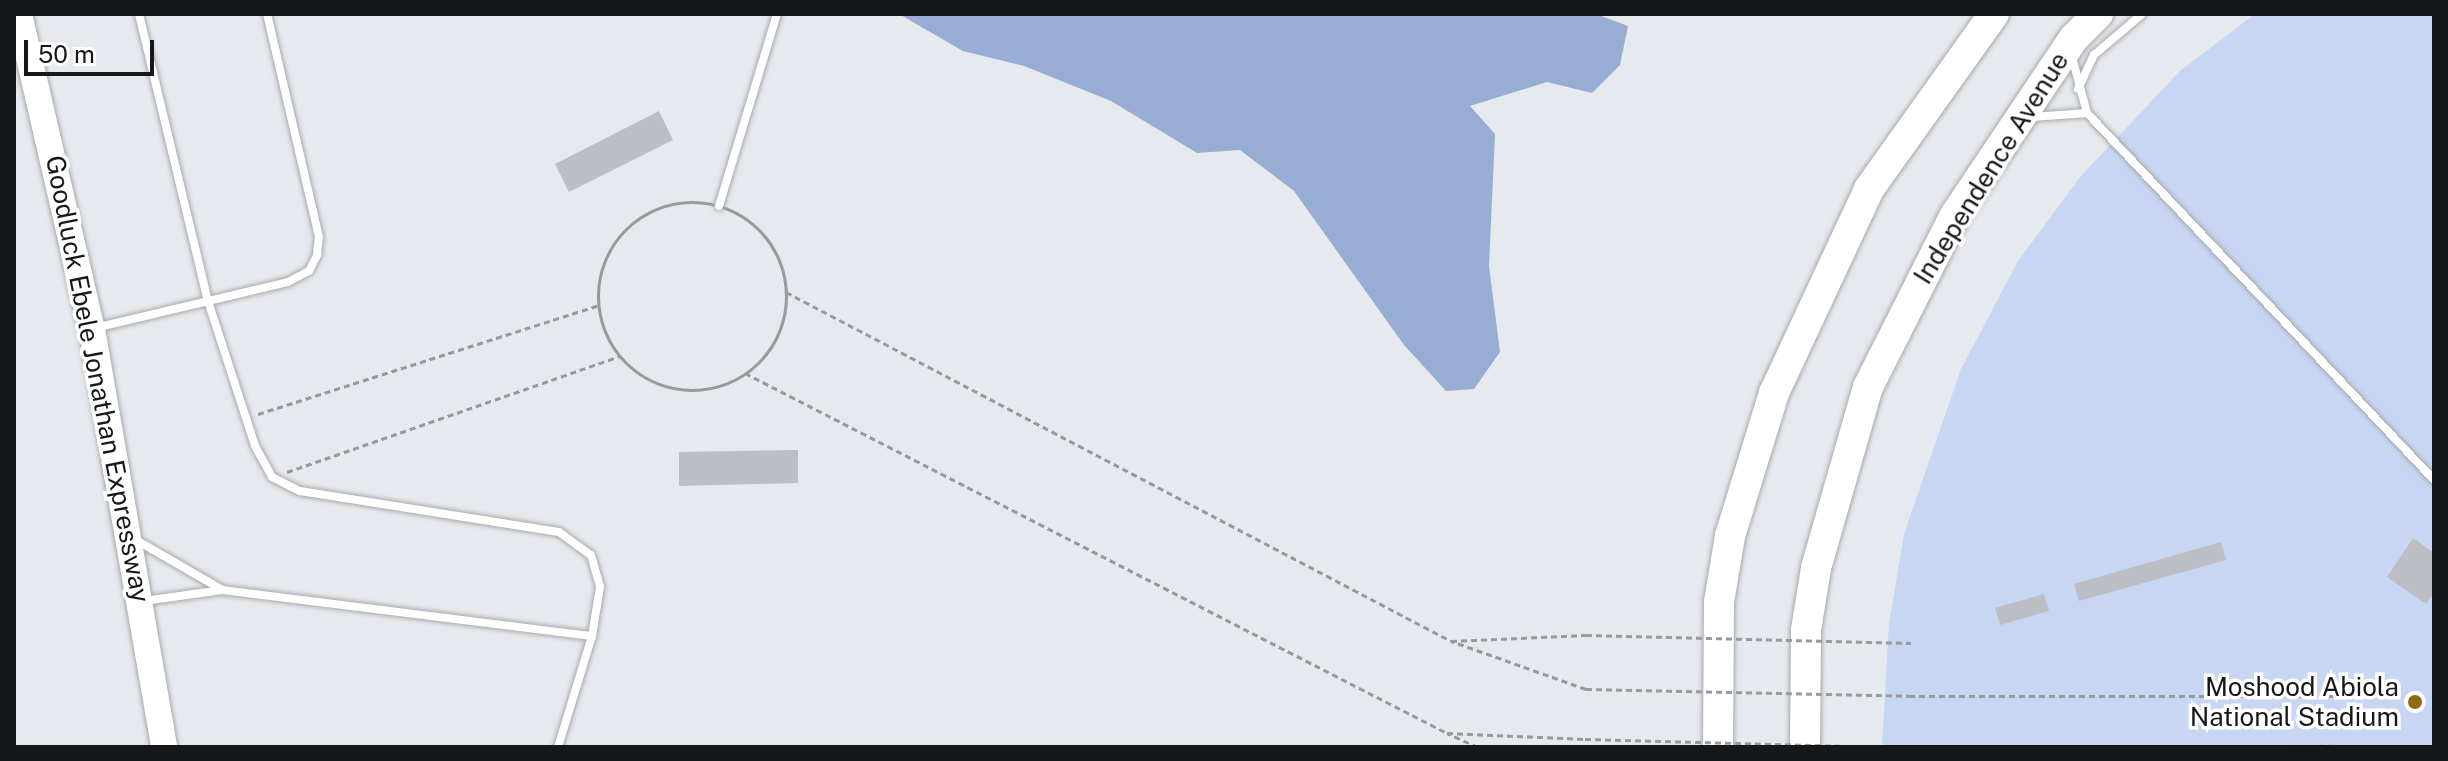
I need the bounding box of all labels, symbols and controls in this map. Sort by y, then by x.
scale bar [28,24,158,74]
text: 50 m [38,40,95,68]
street label: Independence Avenue [1907,46,2075,290]
street label: Goodluck Ebele Jonathan Expressway [39,153,157,605]
place label: Moshood Abiola National Stadium [2190,671,2399,732]
marker: Moshood Abiola National Stadium [2406,693,2424,711]

